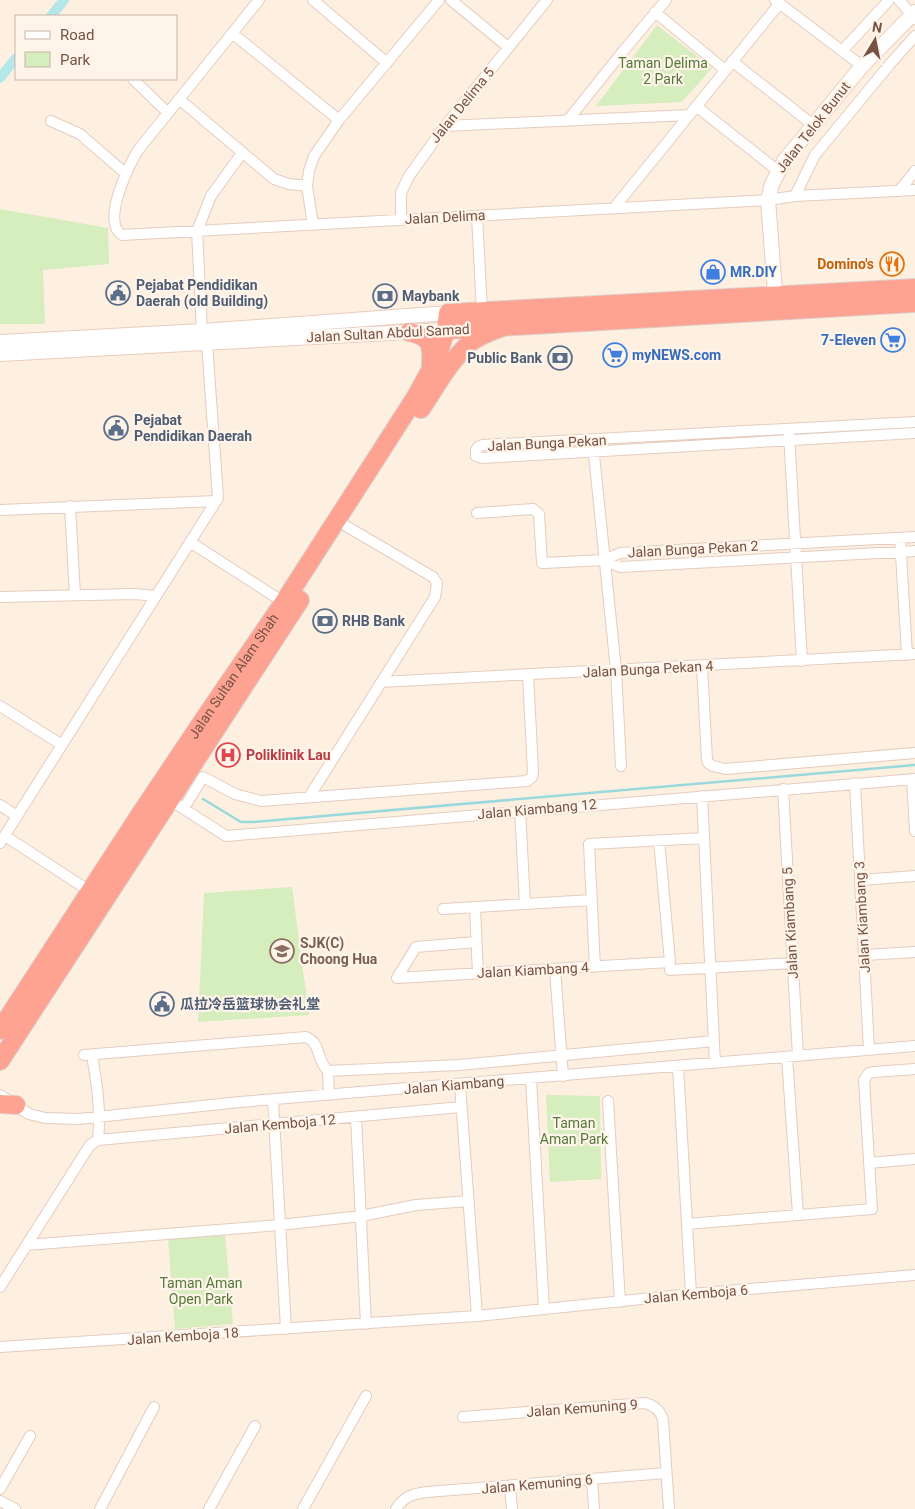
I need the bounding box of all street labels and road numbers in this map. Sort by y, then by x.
street label: Jalan Delima 5 [427,64,497,146]
street label: Jalan Telok Bunut [773,78,854,176]
street label: Jalan Delima [404,207,486,227]
street label: Jalan Sultan Abdul Samad [306,321,470,345]
street label: Jalan Bunga Pekan [487,432,607,454]
street label: Jalan Bunga Pekan 2 [627,538,759,560]
street label: Jalan Sultan Alam Shah [185,610,282,742]
street label: Jalan Bunga Pekan 4 [582,658,714,680]
street label: Jalan Kiambang 12 [477,796,598,822]
street label: Jalan Kiambang 3 [851,861,873,973]
street label: Jalan Kiambang 5 [779,867,801,979]
street label: Jalan Kiambang 4 [477,959,589,981]
street label: Jalan Kiambang [403,1073,505,1097]
street label: Jalan Kemboja 12 [224,1111,337,1137]
street label: Jalan Kemboja 6 [643,1281,749,1307]
street label: Jalan Kemboja 18 [127,1324,239,1348]
street label: Jalan Kemuning 9 [526,1396,638,1420]
street label: Jalan Kemuning 6 [481,1471,593,1497]

